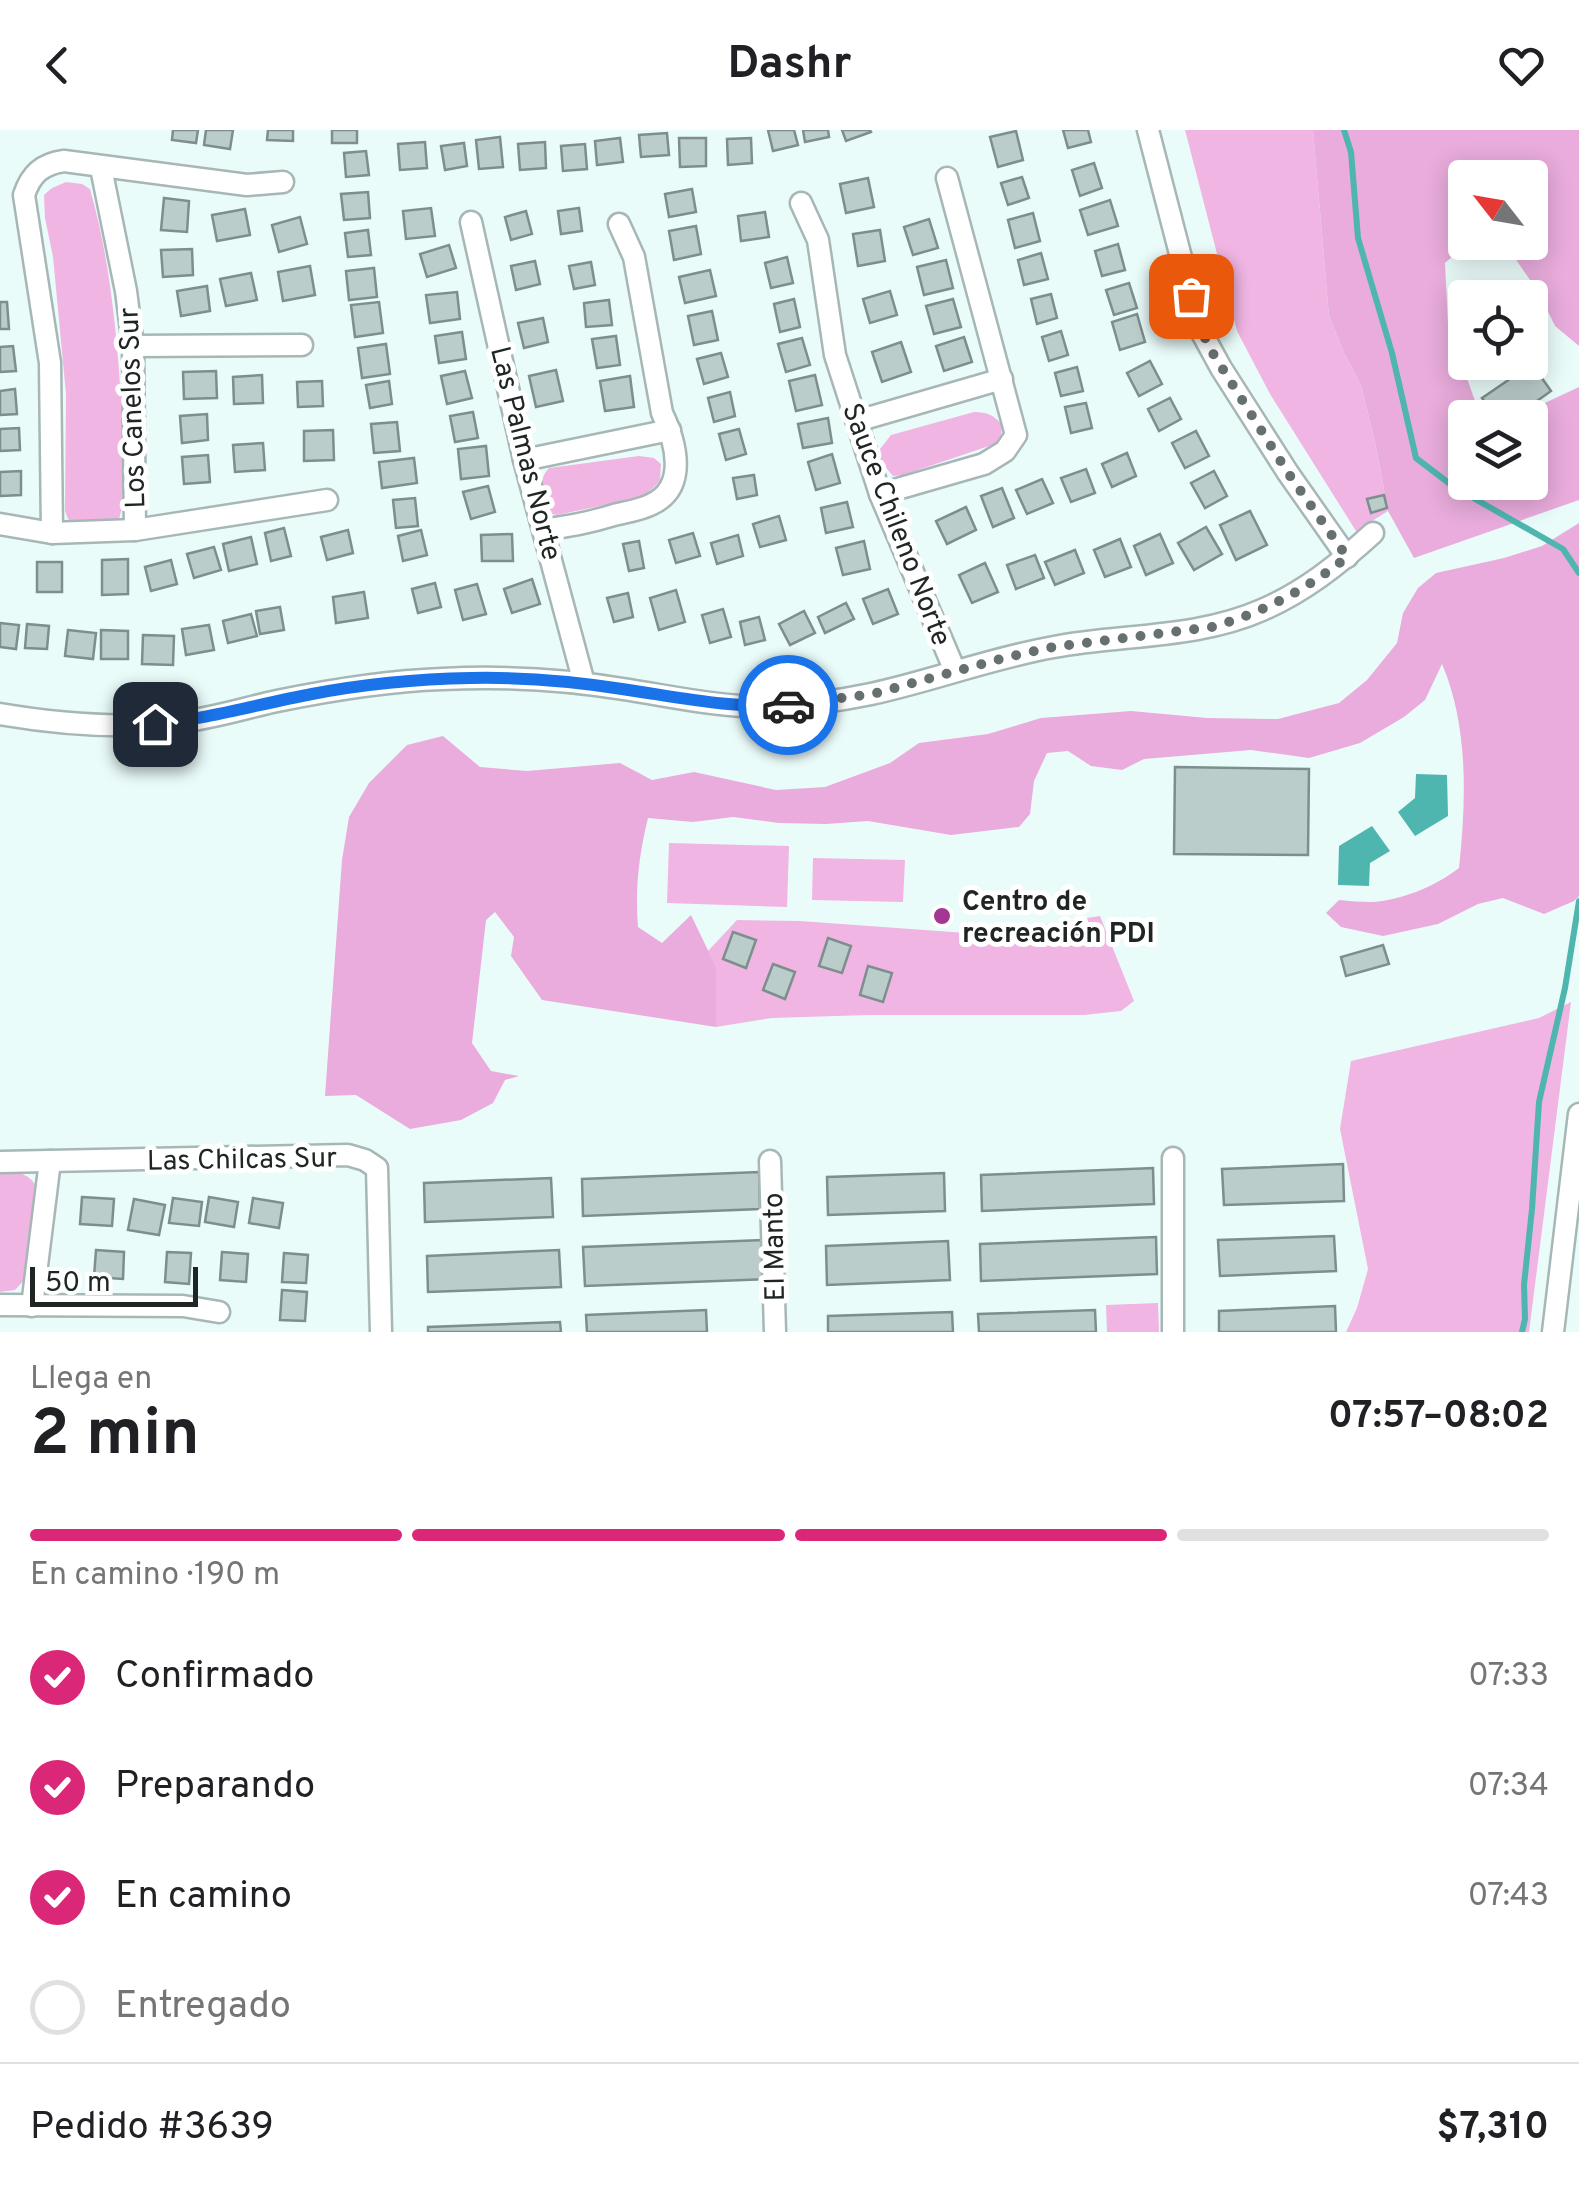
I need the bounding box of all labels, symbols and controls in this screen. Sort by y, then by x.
text: Dashr [727,37,852,94]
icon: back [30,38,85,93]
icon: heart [1494,38,1549,93]
north arrow [1448,160,1548,260]
map controls [1448,160,1548,500]
pin [1149,254,1234,339]
icon: bag [1164,269,1219,324]
button: locate [1448,280,1548,380]
street label: Los Canelos Sur [112,307,155,509]
street label: Las Palmas Norte [480,343,568,565]
street label: Sauce Chileno Norte [832,399,958,652]
button: layers [1448,400,1548,500]
courier [738,655,838,755]
icon: car [761,678,816,733]
pin [113,682,198,767]
icon: home [128,697,183,752]
place label: Centro de recreación PDI [962,885,1155,953]
marker: Centro de recreación PDI [931,905,953,927]
street label: Las Chilcas Sur [147,1141,338,1181]
street label: El Manto [757,1192,795,1302]
scale bar [30,1262,198,1306]
text: 50 m [45,1266,111,1302]
text: Llega en [30,1360,152,1400]
text: 07:57–08:02 [1328,1393,1549,1442]
text: 2 min [30,1396,200,1478]
text: En camino · 190 m [30,1556,280,1596]
icon: check [30,1650,85,1705]
text: Confirmado [115,1653,315,1702]
text: 07:33 [1468,1657,1549,1697]
icon: check [30,1760,85,1815]
text: Preparando [115,1763,315,1812]
text: 07:34 [1468,1767,1549,1807]
icon: check [30,1870,85,1925]
text: En camino [115,1873,292,1922]
text: 07:43 [1468,1877,1549,1917]
text: Entregado [115,1983,291,2032]
text: Pedido #3639 [30,2104,274,2153]
text: $7,310 [1437,2104,1549,2153]

